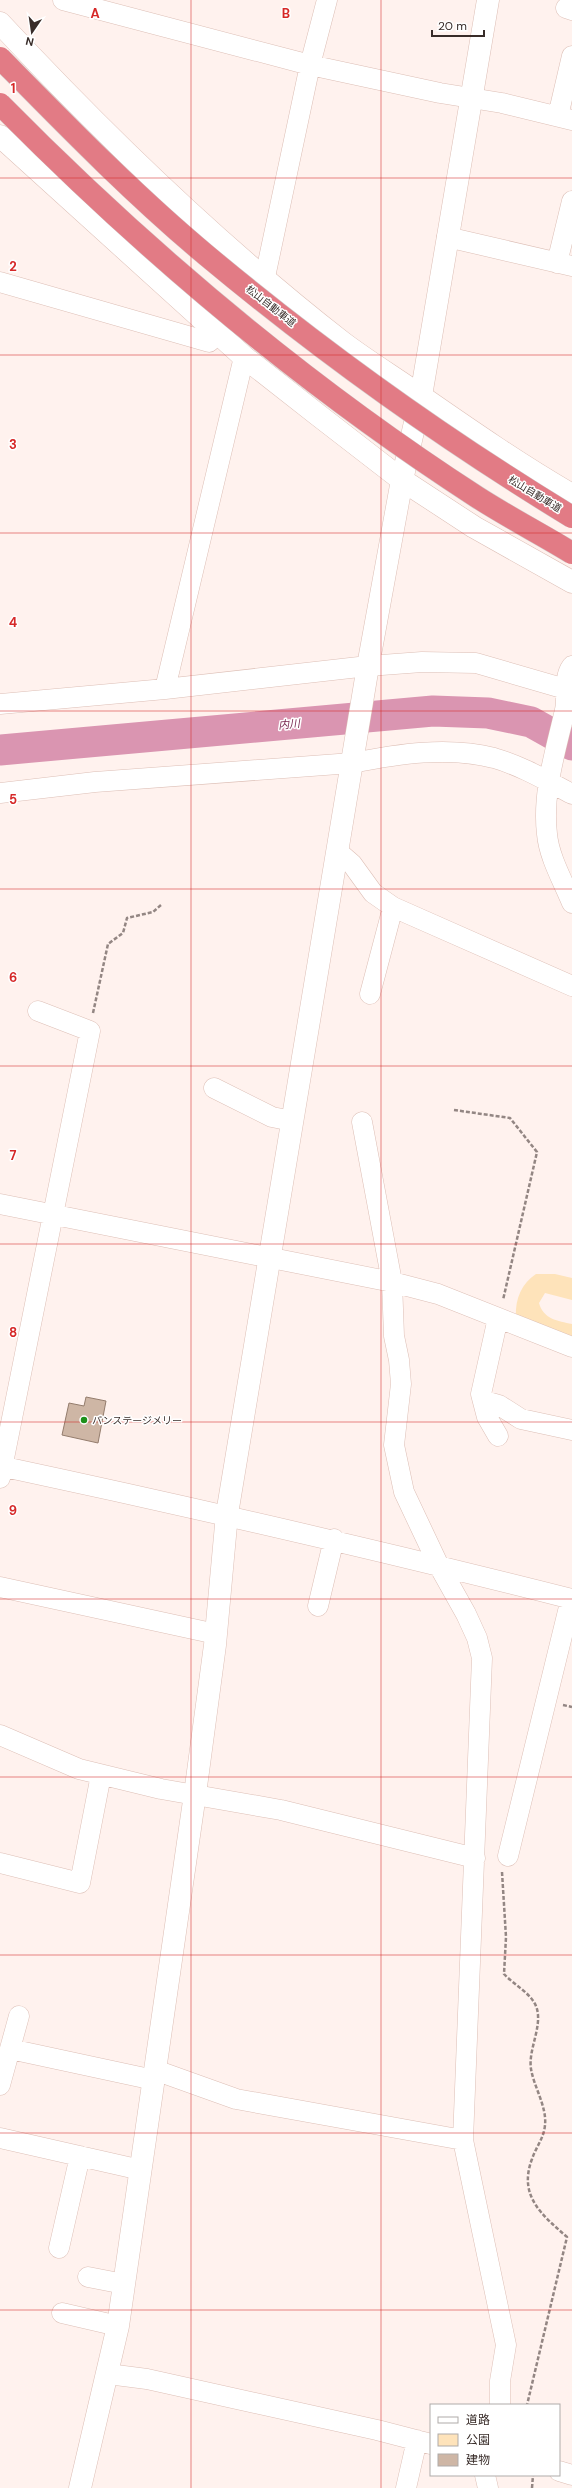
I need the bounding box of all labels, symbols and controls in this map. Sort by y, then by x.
text: A [90,5,100,22]
text: B [282,5,290,22]
north arrow [12,12,52,52]
scale bar [432,12,484,38]
text: 20 m [438,18,467,34]
text: N [24,34,35,49]
text: 1 [11,80,15,97]
text: 2 [9,258,17,275]
street label: 松山自動車道 [243,282,299,330]
text: 3 [9,436,17,453]
street label: 松山自動車道 [506,473,564,515]
text: 4 [9,614,17,631]
water label: 内川 [277,716,302,732]
text: 5 [9,791,17,808]
text: 6 [9,969,17,986]
text: 7 [10,1147,17,1164]
text: 8 [9,1324,17,1341]
place label: パンステージメリー [92,1414,182,1427]
marker: パンステージメリー [79,1415,89,1425]
text: 9 [9,1502,17,1519]
legend [430,2404,560,2476]
text: 道路 [466,2412,490,2428]
text: 公園 [466,2432,490,2448]
text: 建物 [466,2452,490,2468]

